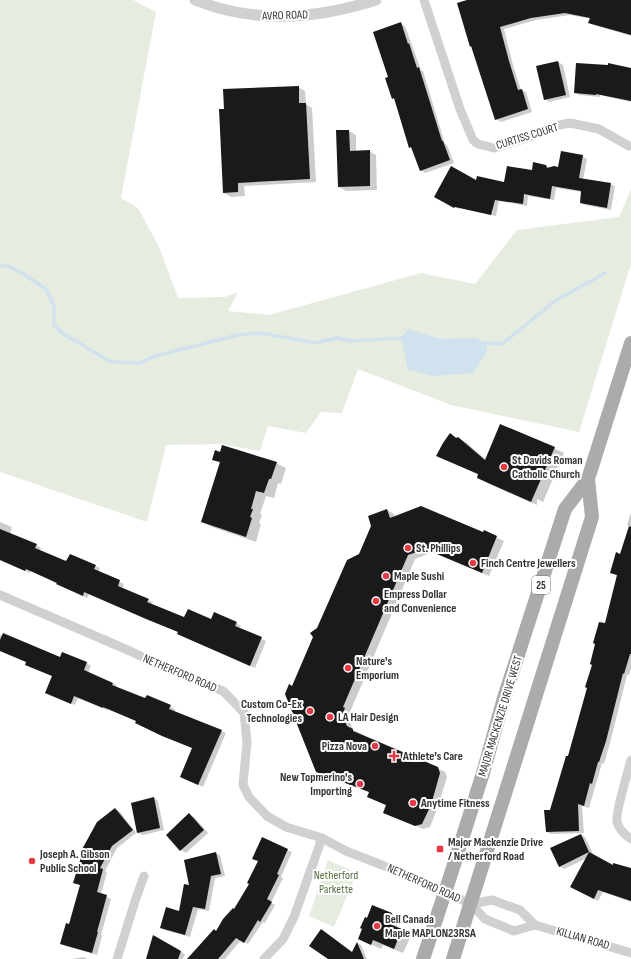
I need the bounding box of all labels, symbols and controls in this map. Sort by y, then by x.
street label: AVRO ROAD [261,7,308,24]
street label: CURTISS COURT [494,120,560,153]
place label: St Davids Roman Catholic Church [512,453,583,482]
marker: St Davids Roman Catholic Church [499,462,509,472]
place label: St. Phillips [416,541,461,556]
marker: St. Phillips [403,543,413,553]
place label: Finch Centre Jewellers [481,556,576,571]
marker: Finch Centre Jewellers [468,558,478,568]
place label: Maple Sushi [394,569,444,584]
marker: Maple Sushi [381,571,391,581]
road number: 25 [532,576,550,594]
place label: Empress Dollar and Convenience [384,587,456,616]
marker: Empress Dollar and Convenience [371,596,381,606]
street label: NETHERFORD ROAD [141,651,219,696]
place label: Nature's Emporium [356,654,399,683]
street label: MAJOR MACKENZIE DRIVE WEST [475,654,526,778]
marker: Nature's Emporium [343,663,353,673]
place label: Custom Co-Ex Technologies [241,697,302,726]
marker: Custom Co-Ex Technologies [305,706,315,716]
place label: LA Hair Design [338,710,399,725]
marker: LA Hair Design [325,712,335,722]
place label: Pizza Nova [322,739,367,754]
marker: Pizza Nova [370,741,380,751]
place label: Athlete's Care [402,749,463,764]
marker: Athlete's Care [388,750,400,762]
place label: New Topmerino's Importing [280,770,352,799]
marker: New Topmerino's Importing [355,779,365,789]
place label: Anytime Fitness [420,796,490,811]
marker: Anytime Fitness [408,798,418,808]
place label: Major Mackenzie Drive / Netherford Road [448,835,543,864]
marker: Major Mackenzie Drive / Netherford Road [435,844,445,854]
place label: Joseph A. Gibson Public School [39,847,110,876]
marker: Joseph A. Gibson Public School [27,856,37,866]
street label: NETHERFORD ROAD [385,861,463,906]
park label: Netherford Parkette [314,868,358,897]
place label: Bell Canada Maple MAPLON23RSA [385,912,476,941]
marker: Bell Canada Maple MAPLON23RSA [372,921,382,931]
street label: KILLIAN ROAD [555,924,611,953]

